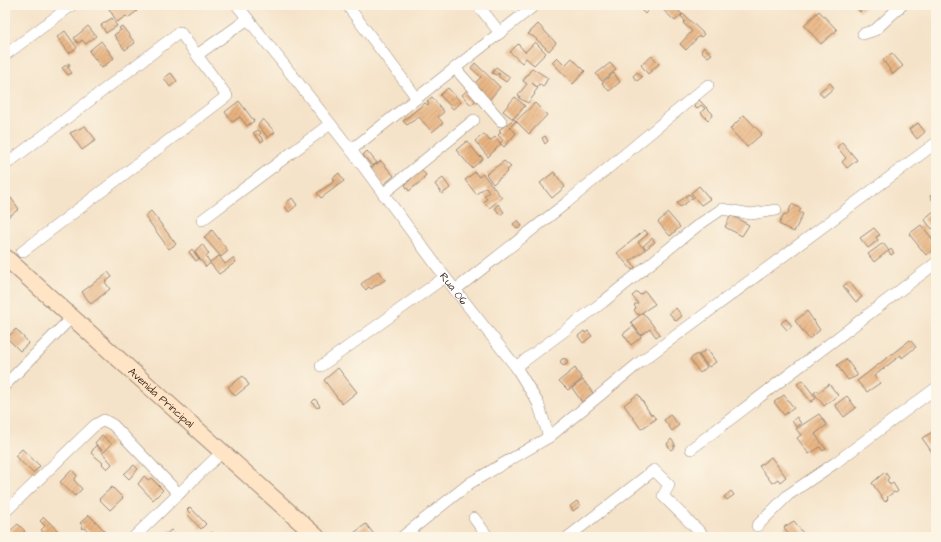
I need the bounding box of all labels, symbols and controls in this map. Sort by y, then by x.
street label: Rua 06 [437,269,472,308]
street label: Avenida Principal [125,364,198,431]

